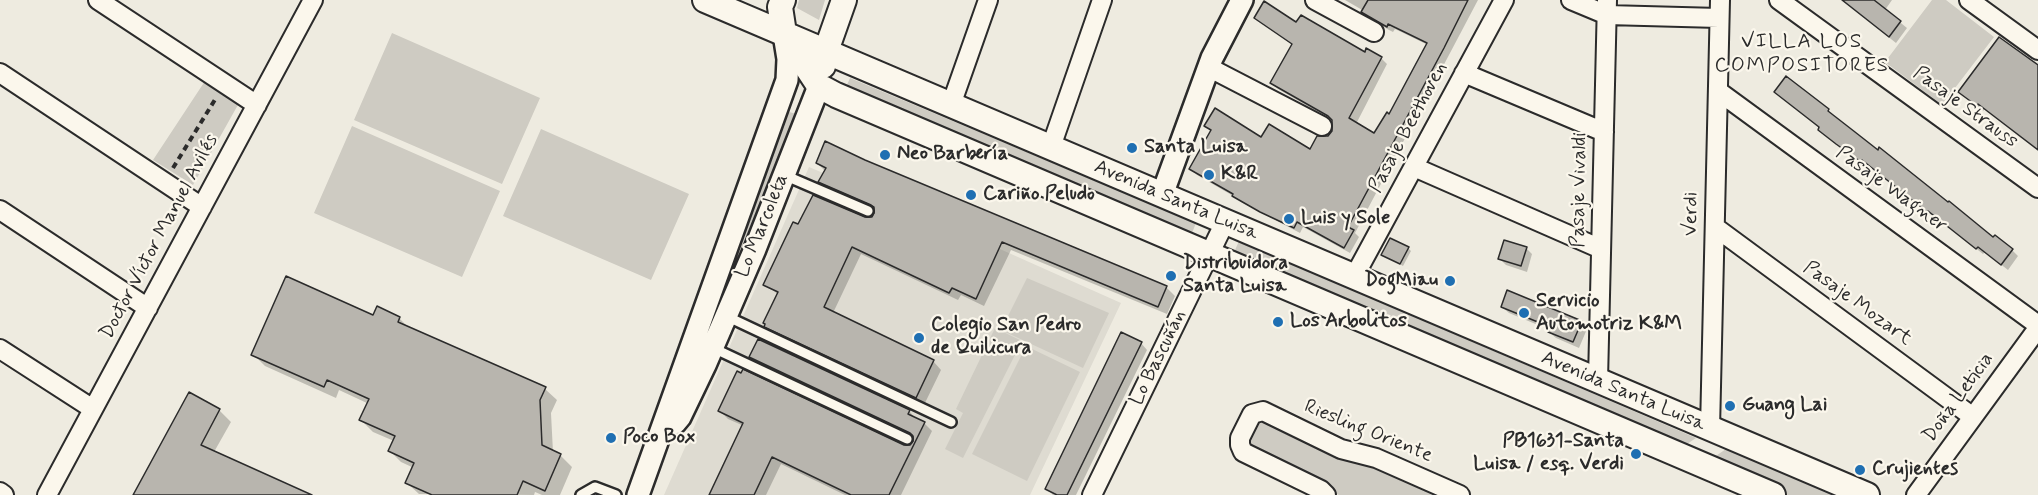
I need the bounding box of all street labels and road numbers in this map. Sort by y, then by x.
street label: Pasaje Beethoven [1364,59,1454,197]
street label: Pasaje Strauss [1908,62,2022,154]
street label: Doctor Víctor Manuel Avilés [96,130,224,344]
street label: Pasaje Vivaldi [1567,132,1593,248]
street label: Pasaje Wagner [1831,142,1951,238]
street label: Avenida Santa Luisa [1090,156,1262,246]
street label: Lo Marcoleta [731,171,795,281]
street label: Verdi [1680,192,1704,236]
street label: Pasaje Mozart [1798,257,1916,351]
street label: Lo Bascuñán [1126,306,1192,410]
street label: Avenida Santa Luisa [1537,347,1709,437]
street label: Doña Leticia [1918,348,2000,448]
street label: Riesling Oriente [1300,395,1436,469]

